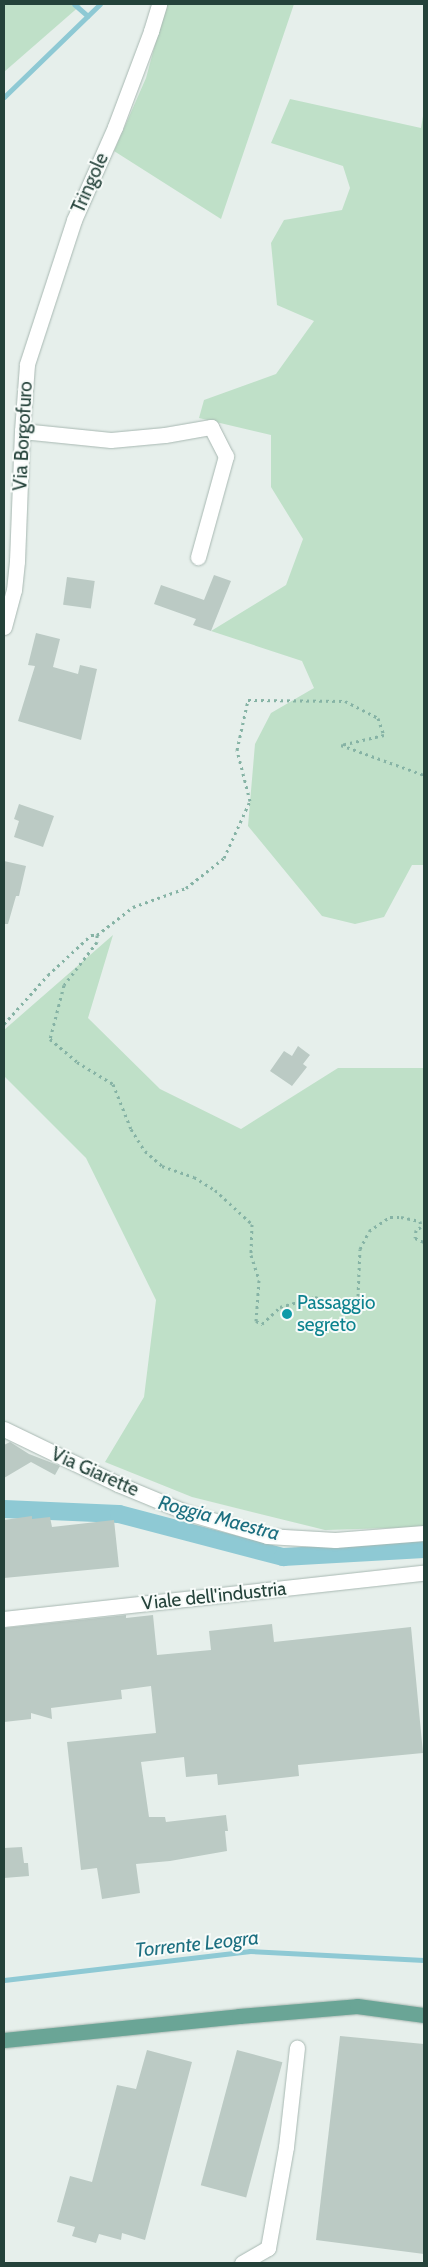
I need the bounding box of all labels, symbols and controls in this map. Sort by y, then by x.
street label: Tringole [67,150,113,216]
street label: Via Borgofuro [9,381,37,491]
place label: Passaggio segreto [297,1292,375,1336]
marker: Passaggio segreto [281,1308,293,1320]
street label: Via Giarette [48,1443,142,1501]
water label: Roggia Maestra [156,1490,282,1546]
street label: Viale dell'industria [140,1577,288,1615]
water label: Torrente Leogra [134,1926,260,1962]

